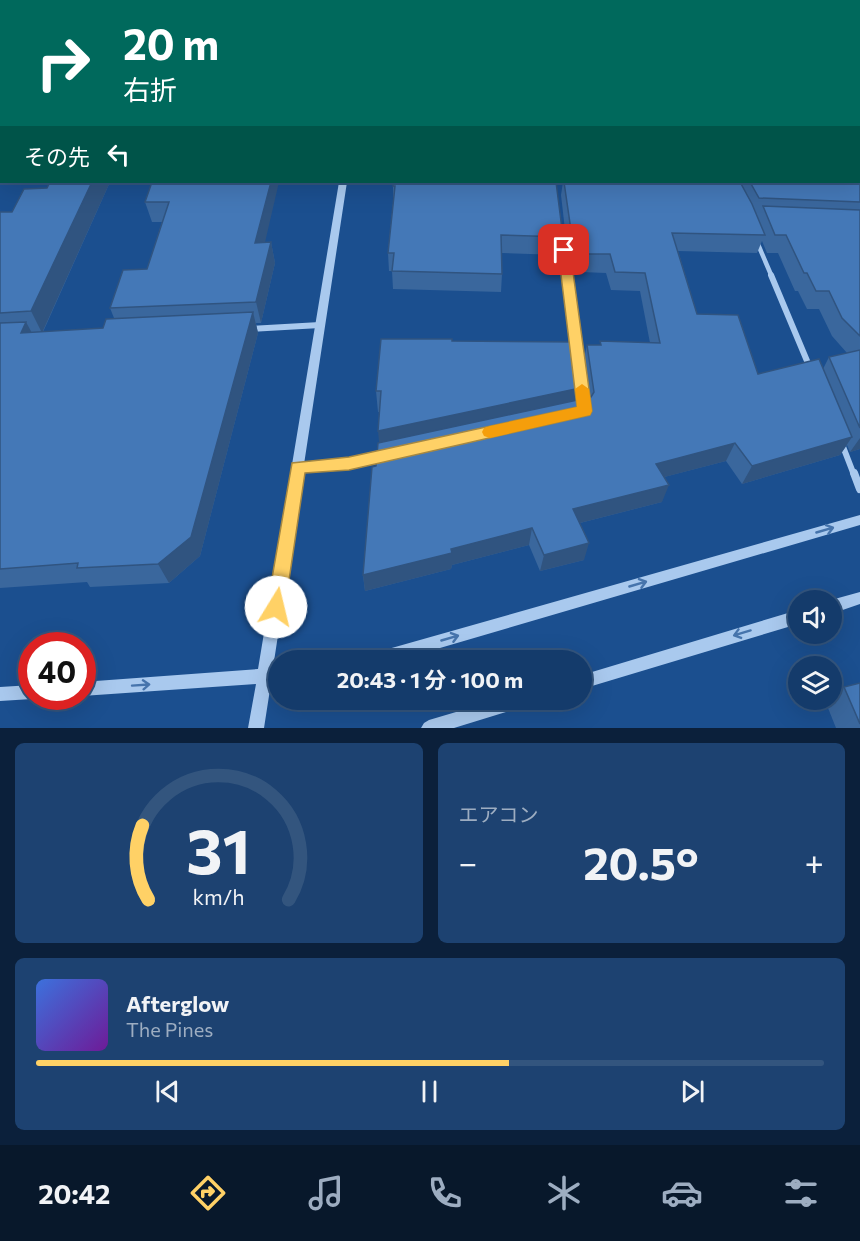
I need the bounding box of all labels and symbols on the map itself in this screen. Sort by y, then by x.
pin [538,224,589,275]
one-way arrow [815,524,834,535]
position arrow [244,575,308,639]
one-way arrow [628,578,647,589]
one-way arrow [733,628,752,639]
speed limit sign: 40 [18,632,96,710]
one-way arrow [440,632,459,643]
one-way arrow [130,679,150,690]

